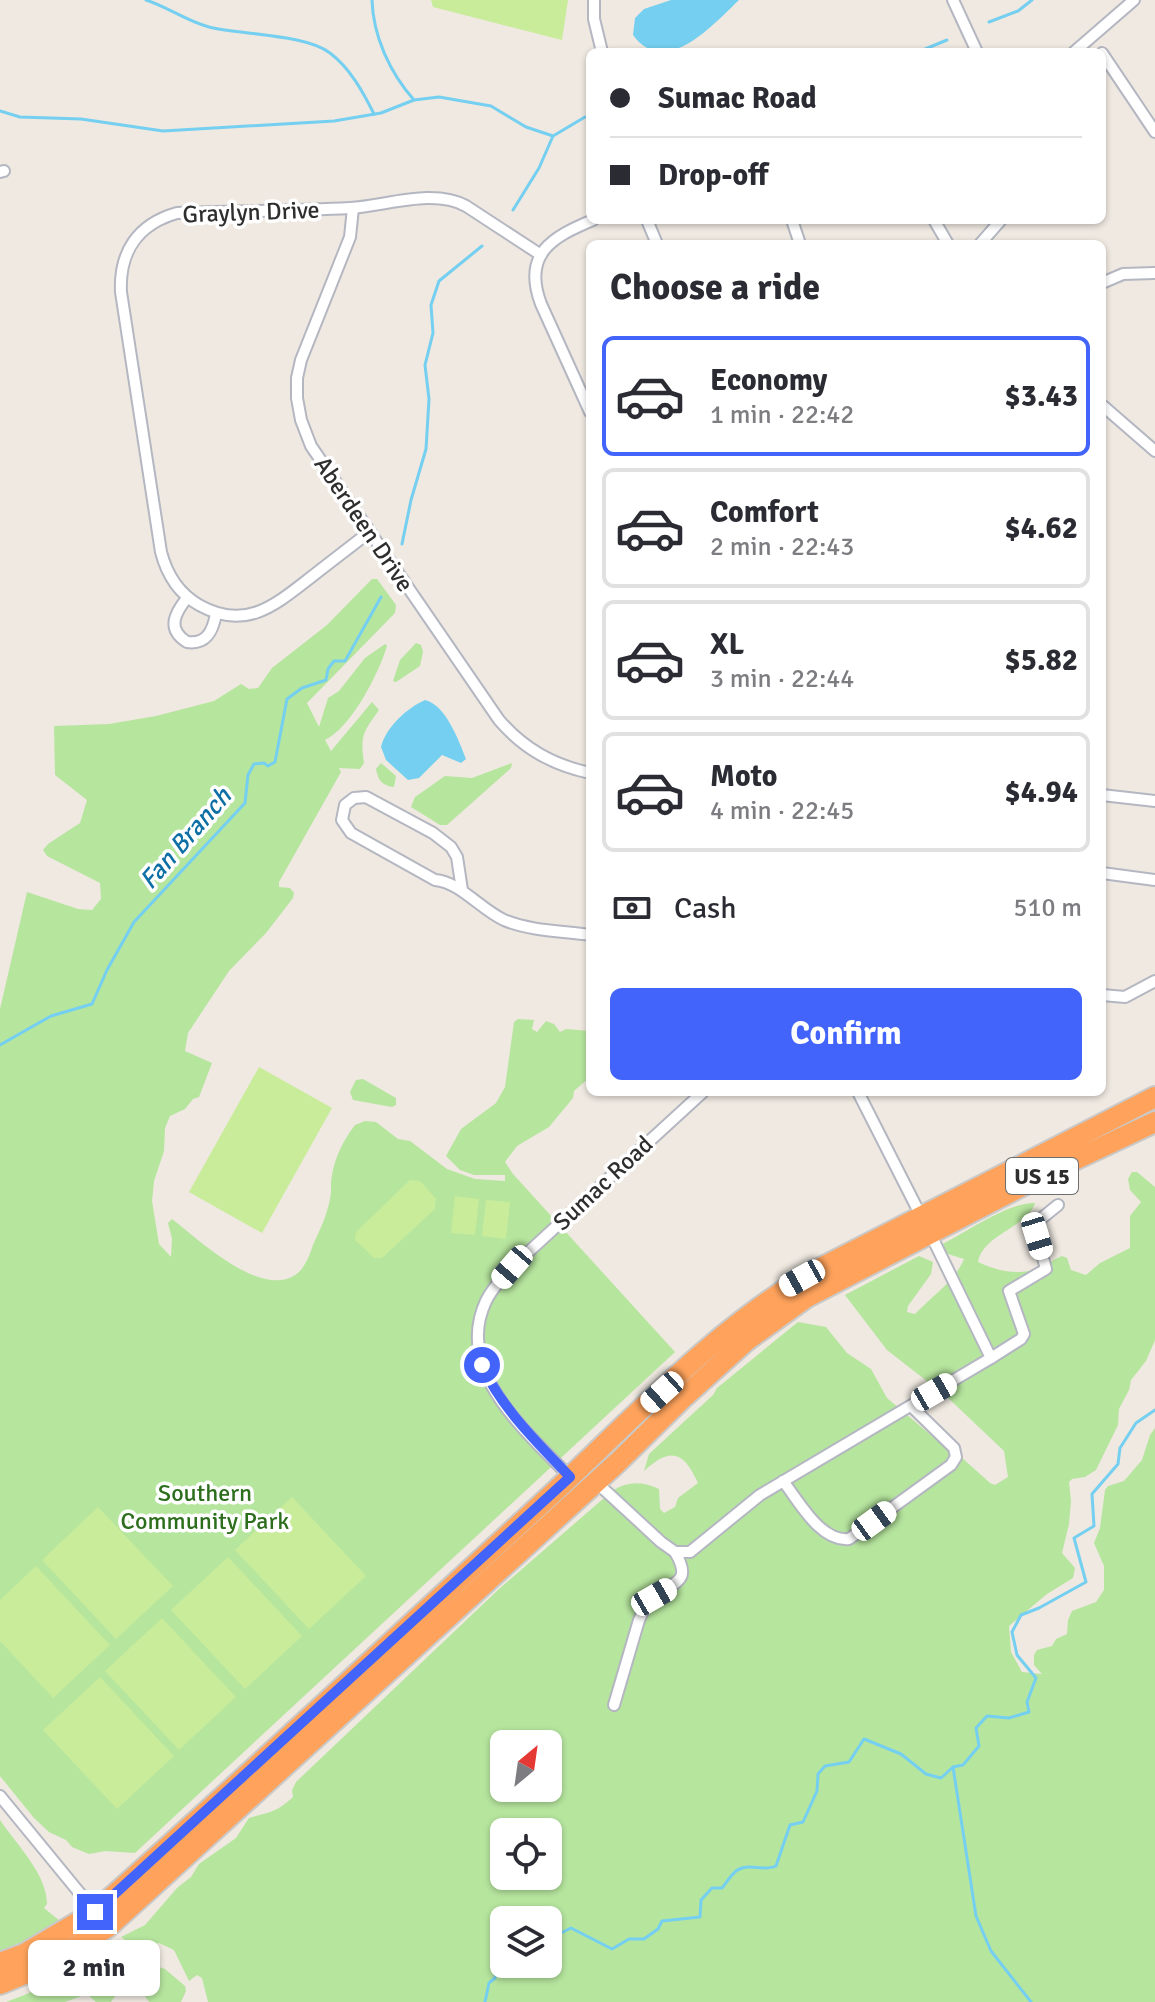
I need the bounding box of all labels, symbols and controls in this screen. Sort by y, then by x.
text: Sumac Road [658,80,817,117]
text: Drop-off [658,157,768,194]
street label: Graylyn Drive [182,195,320,229]
text: Choose a ride [610,265,820,310]
icon: car [614,360,686,432]
text: Economy [710,362,827,399]
text: $3.43 [1005,378,1078,415]
text: 1 min · 22:42 [710,399,854,431]
street label: Aberdeen Drive [308,451,420,597]
icon: car [614,492,686,564]
text: Comfort [710,494,819,531]
text: $4.62 [1005,510,1078,547]
text: 2 min · 22:43 [710,531,854,563]
icon: car [614,624,686,696]
text: XL [710,626,744,663]
text: $5.82 [1005,642,1078,679]
text: 3 min · 22:44 [710,663,854,695]
icon: car [614,756,686,828]
text: Moto [710,758,777,795]
text: $4.94 [1005,774,1078,811]
water label: Fan Branch [133,781,239,896]
text: 4 min · 22:45 [710,795,854,827]
icon: cash [610,886,654,930]
text: Cash [674,890,737,927]
text: 510 m [1013,892,1082,924]
button: Confirm [610,988,1082,1080]
street label: Sumac Road [547,1129,659,1237]
road number: US 15 [1006,1158,1078,1194]
car [1019,1210,1055,1262]
car [487,1241,537,1293]
car [775,1256,829,1300]
route start [464,1347,500,1383]
car [636,1367,688,1417]
car [907,1370,961,1414]
park label: Southern Community Park [121,1478,289,1536]
car [848,1497,900,1545]
car [627,1575,681,1619]
north arrow [490,1730,562,1802]
map controls [490,1730,562,1978]
button: locate [490,1818,562,1890]
route end [77,1894,113,1930]
button: layers [490,1906,562,1978]
callout: 2 min [29,1940,161,1996]
text: 2 min [63,1952,125,1984]

